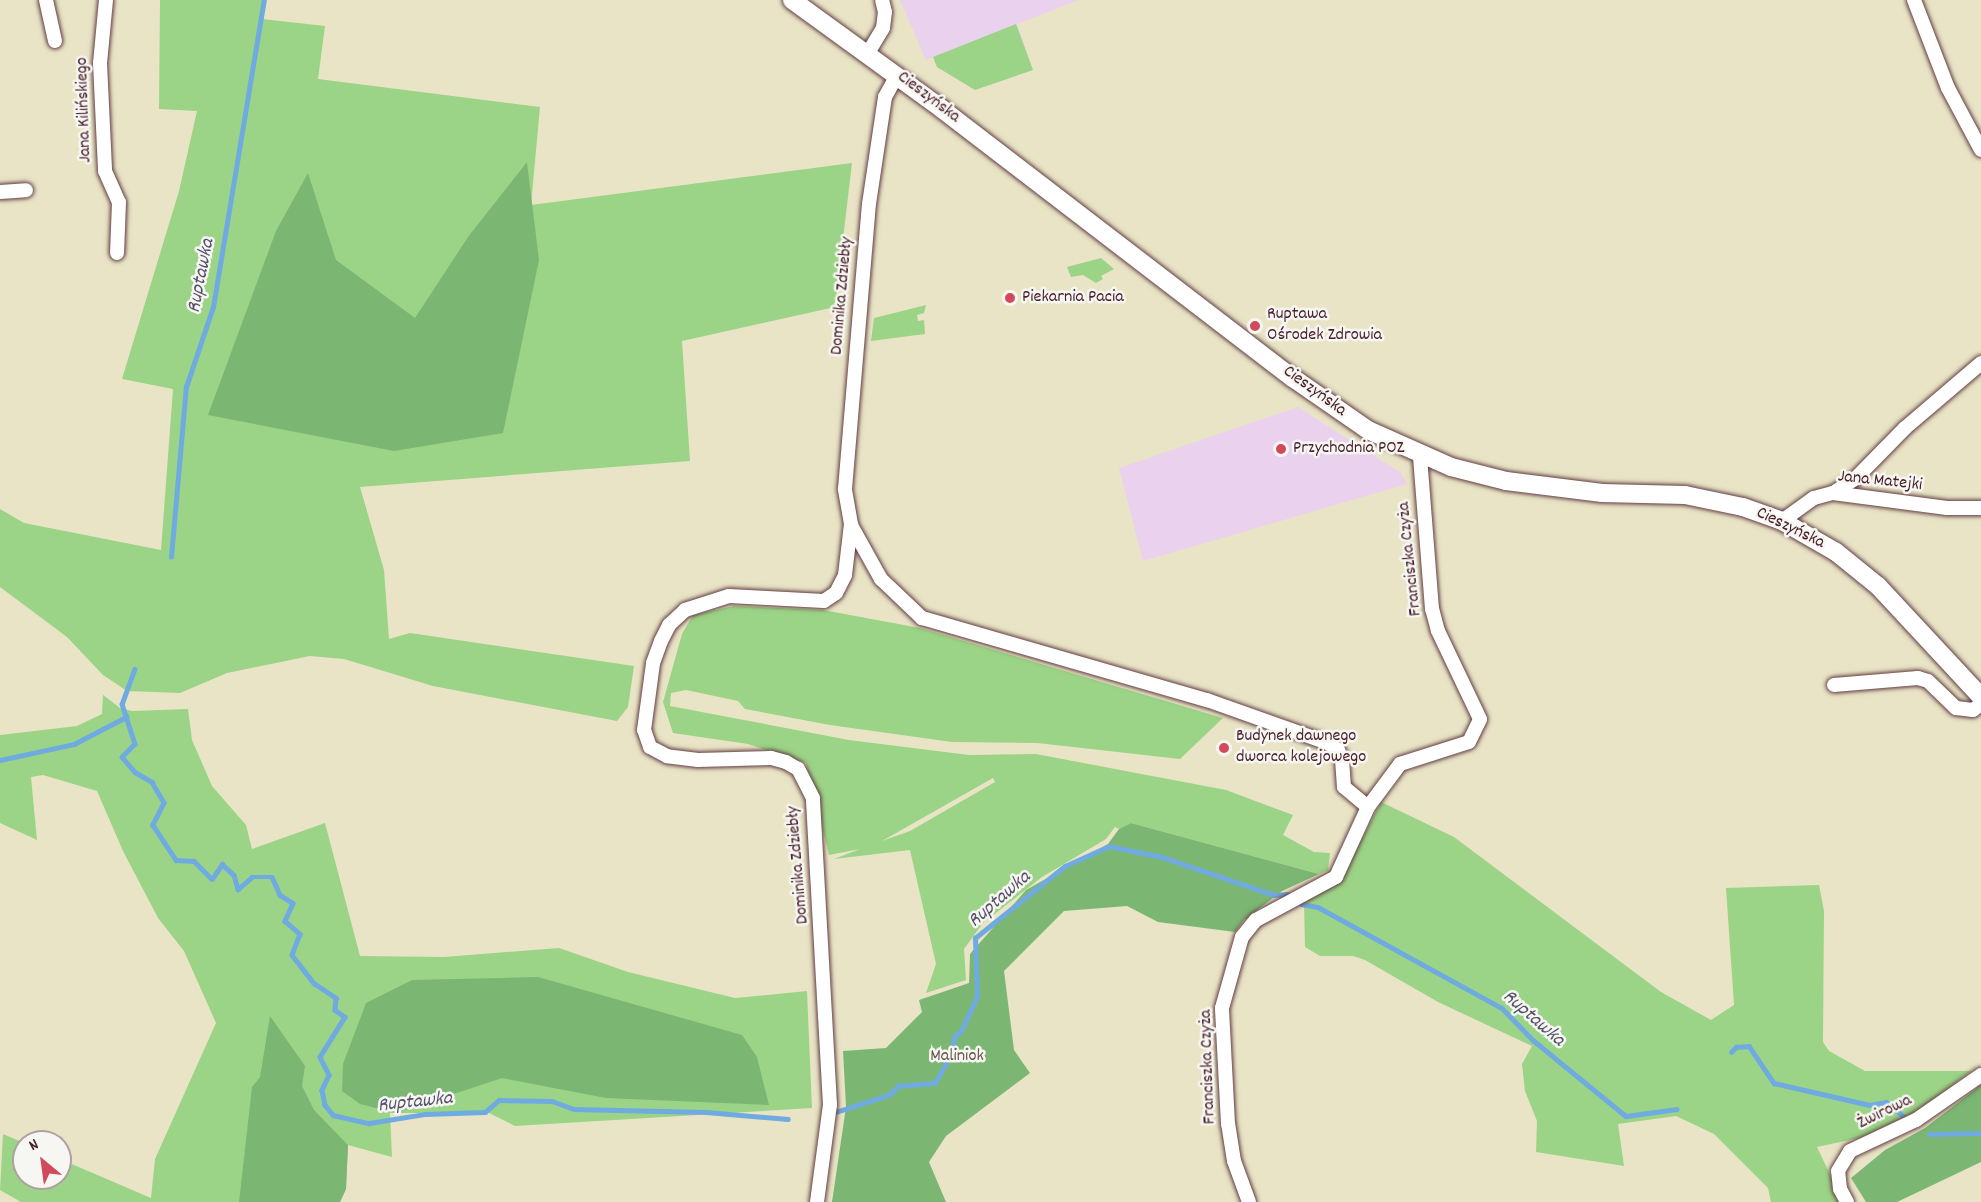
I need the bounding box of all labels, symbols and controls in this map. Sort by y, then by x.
street label: Jana Kilińskiego [72,57,98,163]
street label: Cieszyńska [892,67,964,129]
street label: Dominika Zdziebły [827,236,859,356]
water label: Ruptawka [183,237,221,315]
place label: Piekarnia Pacia [1022,287,1124,309]
marker: Piekarnia Pacia [1003,291,1017,305]
place label: Ruptawa Ośrodek Zdrowia [1267,305,1382,348]
marker: Ruptawa Ośrodek Zdrowia [1248,319,1262,333]
street label: Cieszyńska [1278,362,1350,422]
place label: Przychodnia POZ [1293,438,1405,460]
marker: Przychodnia POZ [1274,442,1288,456]
street label: Jana Matejki [1837,467,1923,497]
street label: Franciszka Czyża [1394,501,1428,617]
street label: Cieszyńska [1752,503,1828,555]
place label: Budynek dawnego dworca kolejowego [1236,727,1366,770]
marker: Budynek dawnego dworca kolejowego [1217,741,1231,755]
street label: Dominika Zdziebły [783,805,815,925]
water label: Ruptawka [964,866,1036,934]
water label: Ruptawka [1497,985,1569,1053]
street label: Franciszka Czyża [1196,1009,1222,1125]
park label: Maliniok [930,1046,984,1068]
water label: Ruptawka [377,1087,453,1119]
street label: Żwirowa [1854,1091,1916,1135]
north arrow [12,1130,72,1190]
text: N [25,1134,43,1158]

